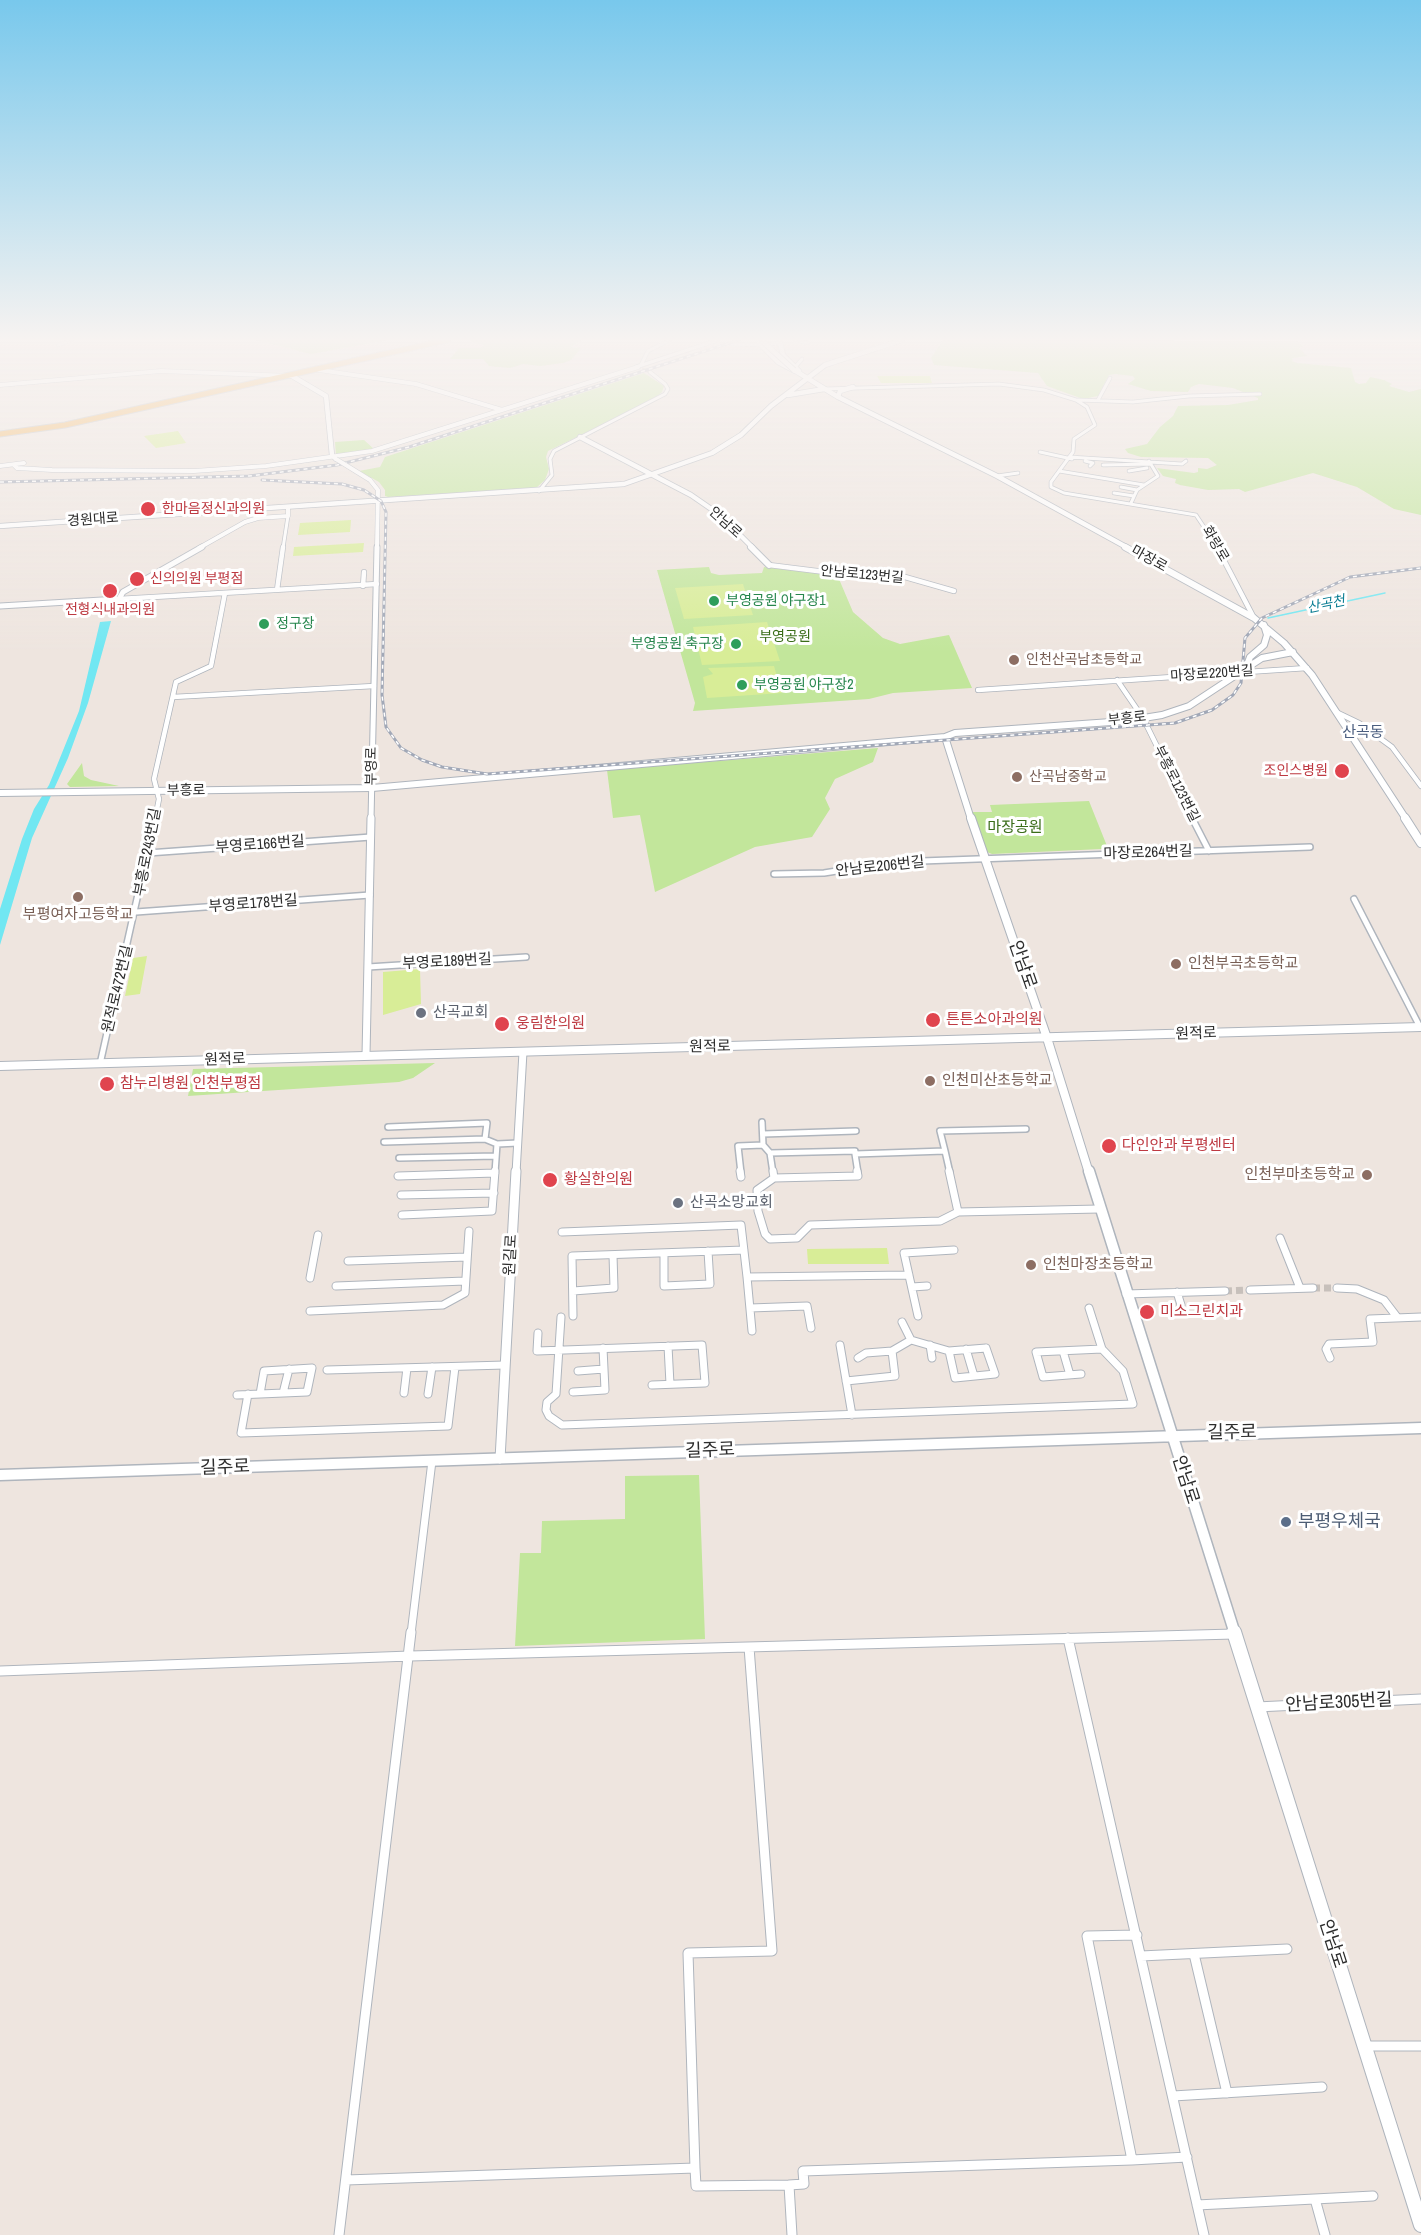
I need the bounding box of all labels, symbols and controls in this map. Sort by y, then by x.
marker: 한마음정신과의원 [139,500,157,518]
place label: 한마음정신과의원 [162,501,265,517]
street label: 안남로 [705,504,745,542]
street label: 경원대로 [67,510,119,530]
street label: 화랑로 [1198,523,1232,565]
street label: 마장로 [1128,542,1170,576]
street label: 안남로123번길 [820,563,904,587]
marker: 신의의원 부평점 [128,570,146,588]
place label: 신의의원 부평점 [150,571,243,587]
marker: 전형식내과의원 [101,582,119,600]
place label: 부영공원 야구장1 [726,593,826,609]
water label: 산곡천 [1305,593,1347,617]
marker: 부영공원 야구장1 [707,594,721,608]
place label: 전형식내과의원 [65,602,155,618]
place label: 정구장 [276,616,315,632]
marker: 정구장 [257,617,271,631]
park label: 부영공원 [759,629,811,645]
place label: 부영공원 축구장 [631,636,724,652]
marker: 부영공원 축구장 [729,637,743,651]
place label: 인천산곡남초등학교 [1026,652,1142,668]
marker: 인천산곡남초등학교 [1007,653,1021,667]
street label: 마장로220번길 [1170,663,1254,685]
place label: 부영공원 야구장2 [754,677,854,693]
marker: 부영공원 야구장2 [735,678,749,692]
street label: 부흥로 [1107,709,1147,729]
district label: 산곡동 [1342,724,1384,742]
street label: 부흥로123번길 [1150,743,1202,825]
street label: 부영로 [363,747,381,785]
marker: 조인스병원 [1333,762,1351,780]
place label: 조인스병원 [1264,763,1328,779]
place label: 산곡남중학교 [1029,769,1106,785]
marker: 산곡남중학교 [1010,770,1024,784]
street label: 부흥로 [167,782,205,800]
street label: 부흥로243번길 [131,806,165,898]
park label: 마장공원 [987,819,1043,837]
street label: 부영로166번길 [215,833,305,857]
street label: 마장로264번길 [1103,842,1193,864]
street label: 안남로206번길 [835,853,925,881]
marker: 부평여자고등학교 [71,890,85,904]
street label: 부영로178번길 [208,892,298,916]
place label: 부평여자고등학교 [23,906,133,924]
street label: 안남로 [1004,938,1040,992]
street label: 원적로472번길 [99,943,137,1035]
street label: 부영로189번길 [402,951,492,973]
place label: 인천부곡초등학교 [1188,955,1298,973]
marker: 인천부곡초등학교 [1169,957,1183,971]
place label: 산곡교회 [433,1004,488,1022]
marker: 산곡교회 [414,1006,428,1020]
marker: 튼튼소아과의원 [924,1011,942,1029]
place label: 튼튼소아과의원 [946,1011,1043,1029]
marker: 웅림한의원 [493,1015,511,1033]
place label: 웅림한의원 [516,1015,585,1033]
street label: 원적로 [1175,1024,1217,1044]
street label: 원적로 [689,1038,731,1056]
street label: 원적로 [204,1050,246,1070]
place label: 인천미산초등학교 [942,1072,1052,1090]
marker: 인천미산초등학교 [923,1074,937,1088]
marker: 참누리병원 인천부평점 [98,1075,116,1093]
place label: 참누리병원 인천부평점 [120,1075,261,1093]
marker: 다인안과 부평센터 [1100,1137,1118,1155]
place label: 다인안과 부평센터 [1122,1137,1236,1155]
place label: 인천부마초등학교 [1245,1166,1355,1184]
marker: 인천부마초등학교 [1360,1168,1374,1182]
marker: 황실한의원 [541,1171,559,1189]
place label: 황실한의원 [564,1171,633,1189]
place label: 산곡소망교회 [690,1194,773,1212]
marker: 산곡소망교회 [671,1196,685,1210]
street label: 원길로 [501,1234,521,1276]
place label: 인천마장초등학교 [1043,1256,1153,1274]
marker: 인천마장초등학교 [1024,1258,1038,1272]
marker: 미소그린치과 [1138,1303,1156,1321]
place label: 미소그린치과 [1160,1303,1243,1321]
street label: 길주로 [1207,1422,1257,1444]
street label: 길주로 [685,1439,735,1463]
street label: 안남로 [1167,1453,1203,1507]
street label: 길주로 [200,1456,250,1480]
place label: 부평우체국 [1298,1511,1381,1533]
marker: 부평우체국 [1279,1515,1293,1529]
street label: 안남로305번길 [1285,1689,1393,1717]
street label: 안남로 [1314,1917,1350,1971]

